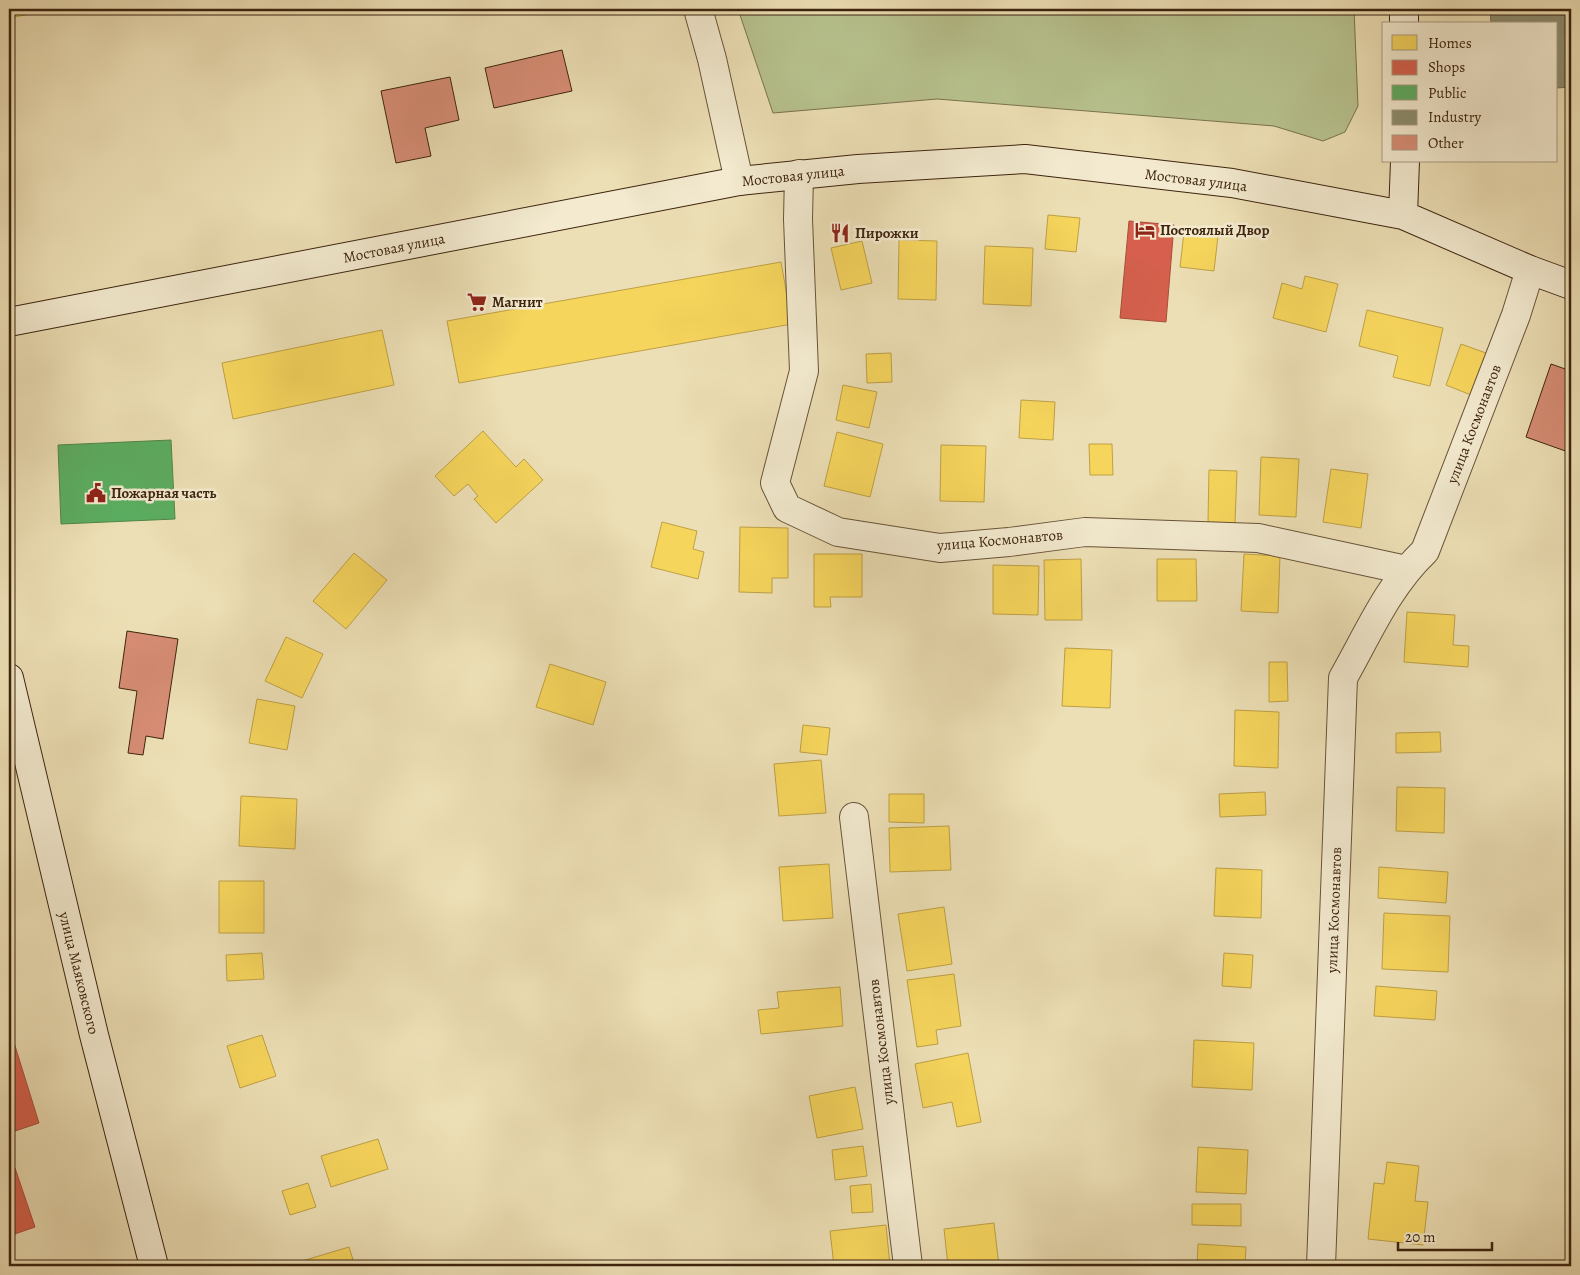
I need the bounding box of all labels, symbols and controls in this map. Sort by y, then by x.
legend [1382,22,1558,162]
text: Homes [1428,33,1472,53]
text: Shops [1428,57,1465,77]
text: Public [1428,83,1466,103]
text: Industry [1428,107,1482,127]
text: Other [1428,133,1464,153]
street label: Мостовая улица [741,161,845,191]
street label: Мостовая улица [1144,164,1249,196]
hotel icon: Постоялый Двор [1134,219,1156,241]
place label: Постоялый Двор [1160,220,1269,240]
restaurant icon: Пирожки [829,222,851,244]
place label: Пирожки [855,223,919,243]
street label: Мостовая улица [341,228,447,268]
supermarket icon: Магнит [466,291,488,313]
place label: Магнит [492,292,543,312]
street label: улица Космонавтов [1442,361,1506,487]
public building icon: Пожарная часть [85,482,107,504]
place label: Пожарная часть [111,483,217,503]
street label: улица Космонавтов [935,525,1064,556]
street label: улица Космонавтов [1322,847,1346,974]
street label: улица Маяковского [54,909,104,1036]
street label: улица Космонавтов [863,978,899,1107]
scale bar [1398,1220,1491,1252]
text: 20 m [1405,1227,1436,1247]

